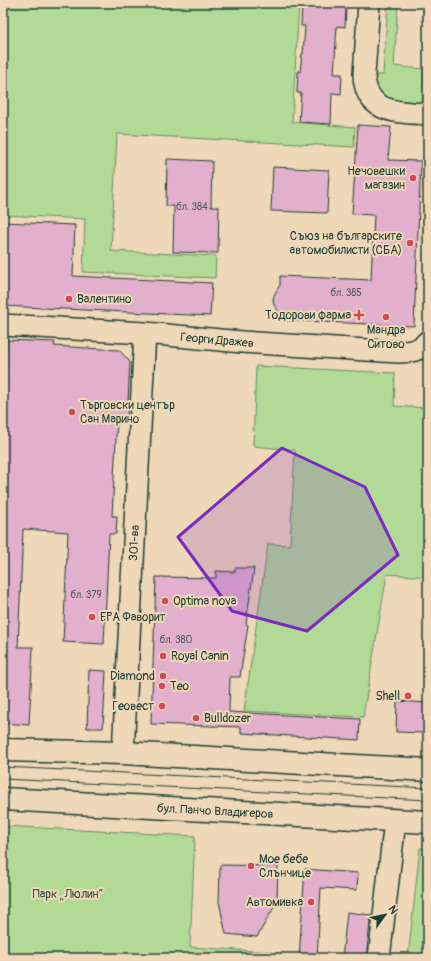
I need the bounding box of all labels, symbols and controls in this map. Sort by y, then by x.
place label: Нечовешки магазин [347,164,406,193]
marker: Нечовешки магазин [408,173,418,183]
house number: бл. 384 [176,201,208,213]
place label: Съюз на българските автомобилисти (СБА) [290,229,402,258]
marker: Съюз на българските автомобилисти (СБА) [405,238,415,248]
house number: бл. 385 [330,287,362,299]
place label: Валентино [77,292,132,307]
marker: Валентино [64,294,74,304]
place label: Тодорови фарма [265,308,351,323]
marker: Тодорови фарма [354,310,364,320]
marker: Мандра Ситово [381,312,391,322]
place label: Мандра Ситово [367,323,406,352]
street label: Георги Дражев [180,330,254,351]
place label: Търговски център Сан Марино [80,398,175,427]
marker: Търговски център Сан Марино [67,407,77,417]
street label: 301-ва [126,524,143,561]
house number: бл. 379 [70,589,102,601]
place label: Optima nova [173,594,237,609]
marker: Optima nova [160,596,170,606]
place label: ЕРА Фаворит [100,610,166,625]
marker: ЕРА Фаворит [87,612,97,622]
house number: бл. 380 [160,634,193,646]
place label: Royal Canin [171,649,229,664]
marker: Royal Canin [158,651,168,661]
place label: Diamond [110,669,155,684]
marker: Diamond [158,671,168,681]
place label: Тео [170,679,190,694]
marker: Тео [157,681,167,691]
place label: Shell [376,689,400,704]
marker: Shell [403,691,413,701]
place label: Геовест [112,699,154,714]
marker: Геовест [157,701,167,711]
place label: Bulldozer [204,711,252,726]
marker: Bulldozer [191,713,201,723]
street label: бул. Панчо Владигеров [156,801,274,822]
place label: Мое бебе Слънчице [259,852,311,881]
marker: Мое бебе Слънчице [246,861,256,871]
park label: Парк „Люлин“ [32,887,104,902]
place label: Автомивка [246,895,303,910]
north arrow [365,895,405,935]
marker: Автомивка [306,897,316,907]
text: N [385,903,401,917]

